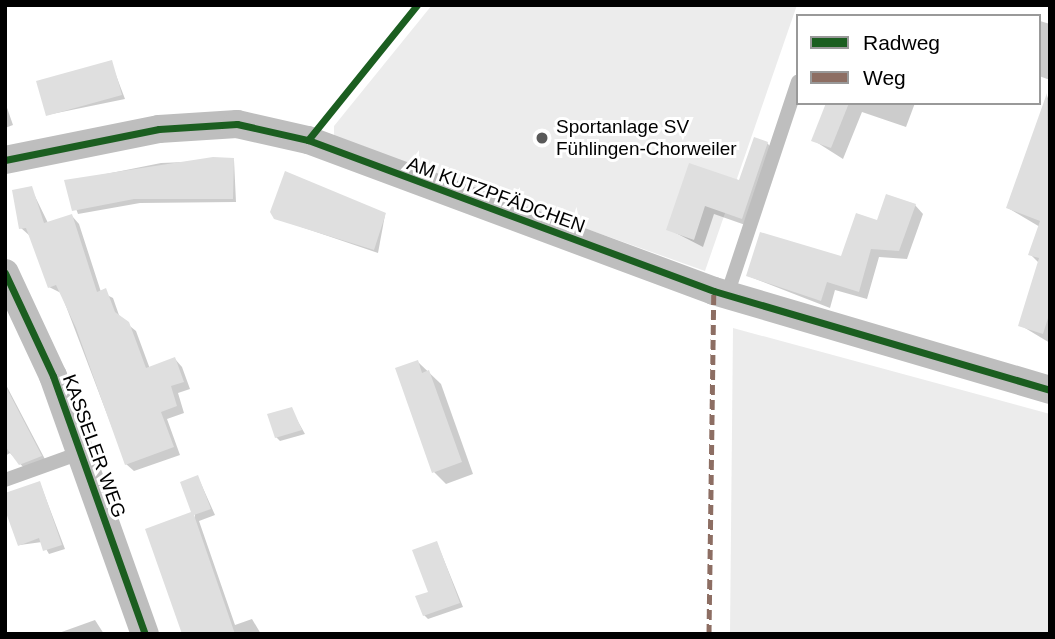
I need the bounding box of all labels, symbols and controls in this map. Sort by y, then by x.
legend [796,14,1041,105]
text: Radweg [863,31,940,54]
text: Weg [863,66,906,89]
place label: Sportanlage SV Fühlingen-Chorweiler [556,116,737,160]
marker: Sportanlage SV Fühlingen-Chorweiler [534,130,550,146]
street label: AM KUTZPFÄDCHEN [404,152,588,238]
street label: KASSELER WEG [57,371,131,521]

